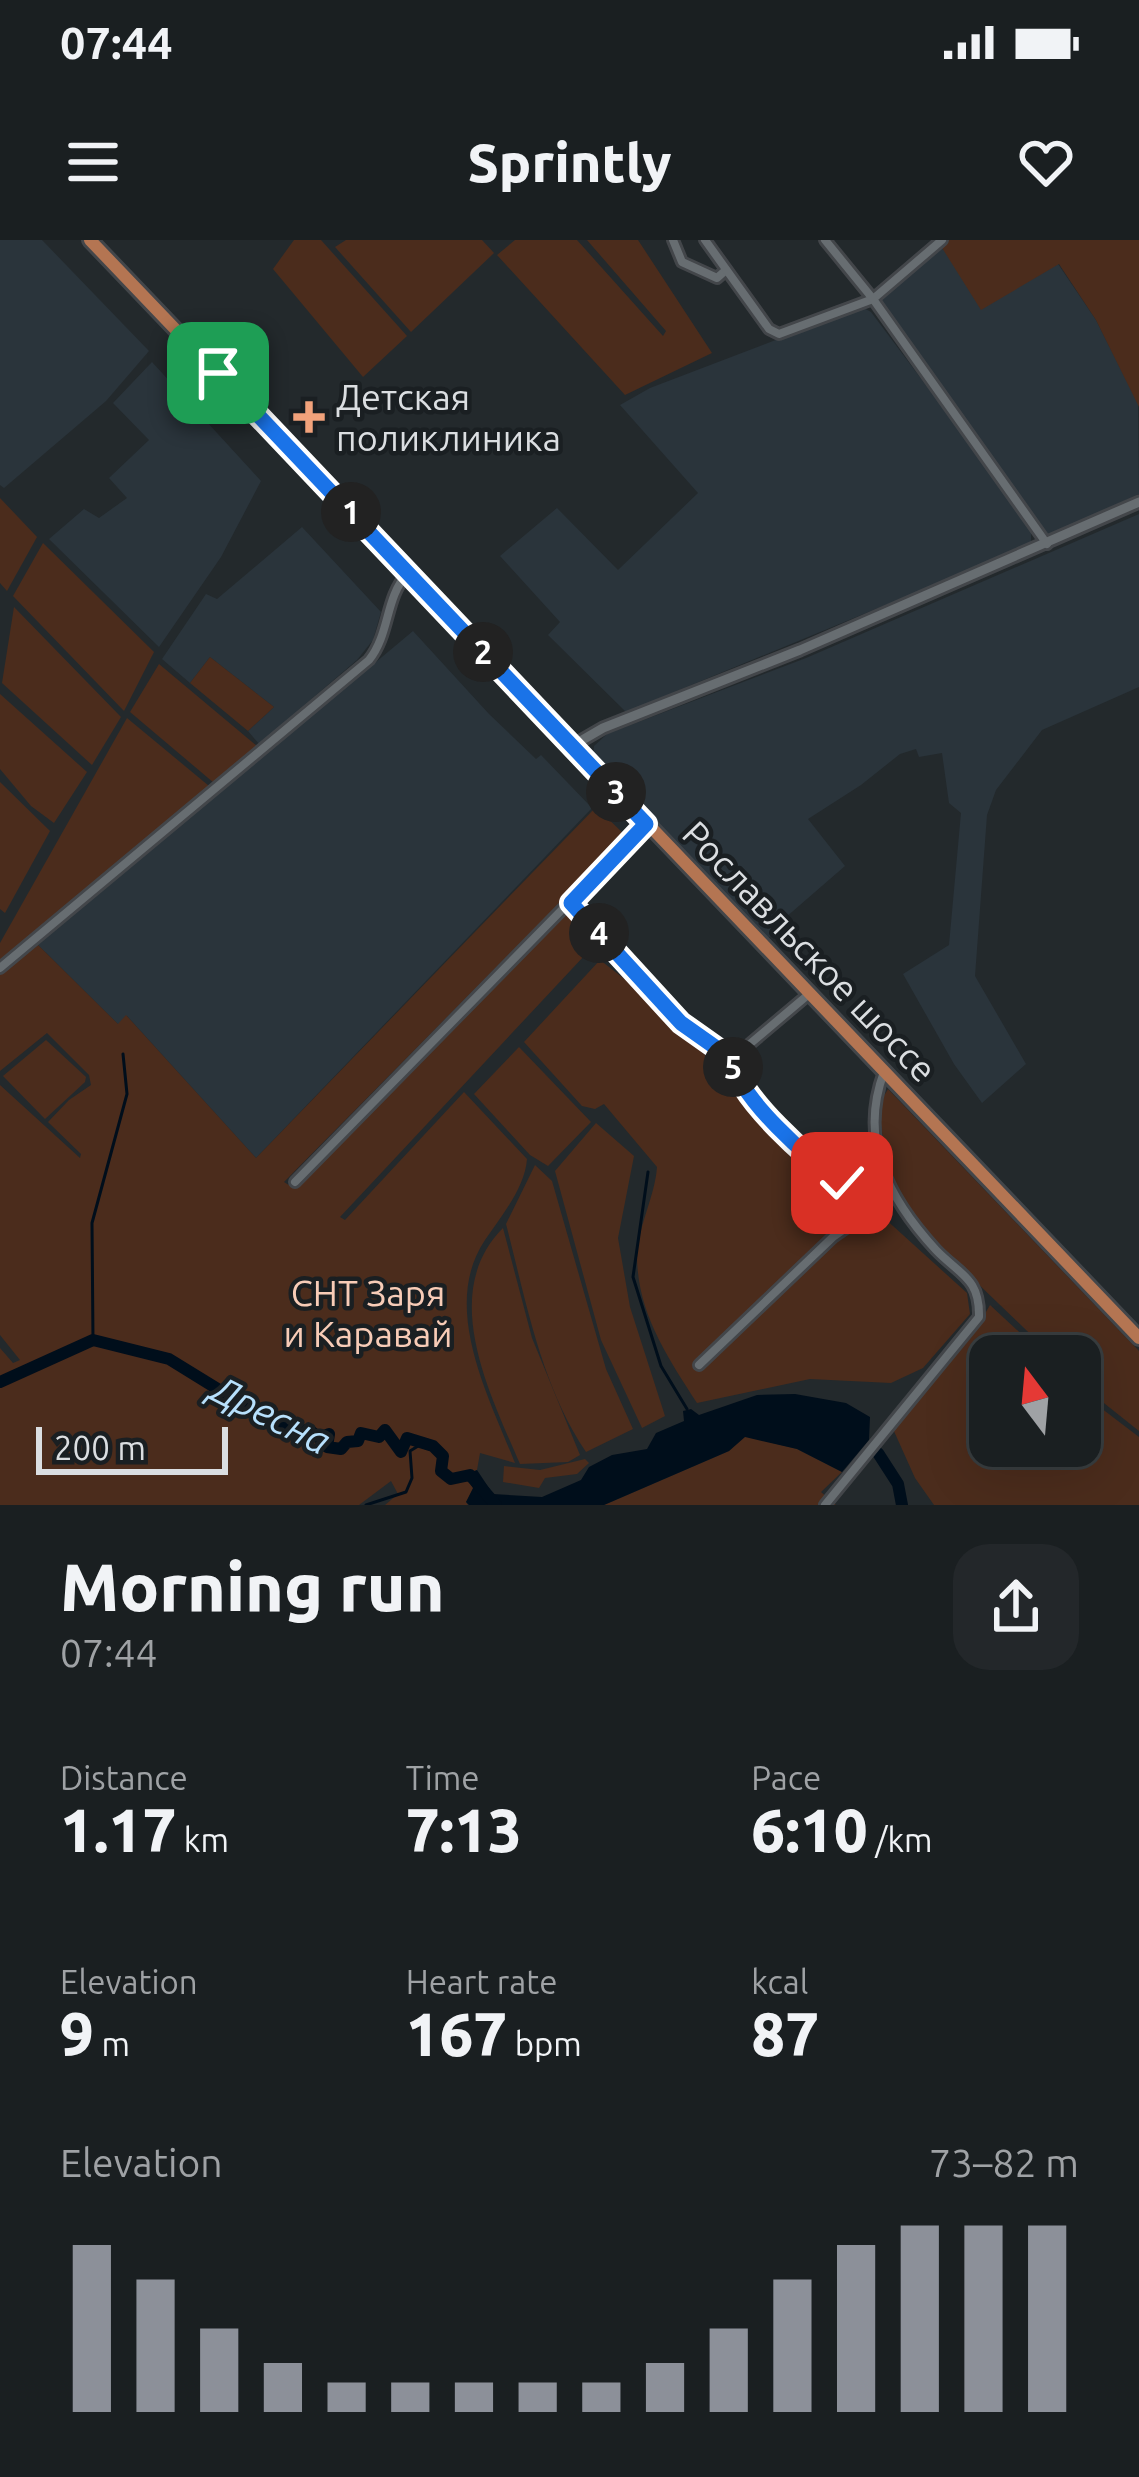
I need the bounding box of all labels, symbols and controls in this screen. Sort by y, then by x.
text: 07:44 [60,17,173,68]
icon: menu [60,129,126,195]
icon: heart [1013,129,1079,195]
text: Sprintly [467,132,672,192]
pin [167,322,269,424]
icon: arrive [185,340,251,406]
place label: Детская поликлиника [336,376,561,458]
marker: Детская поликлиника [293,401,325,433]
pin: 1 [321,482,381,542]
text: 1 [342,493,360,530]
pin: 2 [453,622,513,682]
text: 2 [474,633,492,670]
pin: 3 [586,762,646,822]
text: 3 [607,773,625,810]
street label: Рославльское шоссе [675,812,945,1090]
pin: 4 [569,903,629,963]
text: 4 [590,914,608,951]
pin: 5 [703,1037,763,1097]
text: 5 [724,1048,742,1085]
pin [791,1132,893,1234]
icon: check [809,1150,875,1216]
park label: СНТ Заря и Каравай [283,1272,453,1354]
north arrow [969,1335,1101,1467]
map controls [969,1335,1101,1467]
water label: Дресна [201,1364,338,1462]
scale bar [36,1421,228,1474]
text: 200 m [54,1429,146,1466]
button: share [953,1544,1079,1670]
text: Morning run [60,1549,445,1623]
text: 07:44 [60,1631,158,1674]
text: Distance [60,1759,188,1796]
text: Time [406,1759,479,1796]
text: Pace [751,1759,821,1796]
text: 1.17 [60,1796,176,1863]
text: 7:13 [406,1796,522,1863]
text: 6:10 [751,1796,868,1863]
text: km [176,1821,229,1858]
text: /km [868,1821,933,1858]
text: Elevation [60,1963,198,2000]
text: Heart rate [406,1963,557,2000]
text: kcal [751,1963,808,2000]
text: 9 [60,2000,94,2067]
text: 167 [406,2000,507,2067]
text: 87 [751,2000,819,2067]
text: m [94,2025,130,2062]
text: bpm [507,2025,582,2062]
text: Elevation [60,2141,223,2184]
text: 73–82 m [929,2141,1079,2184]

